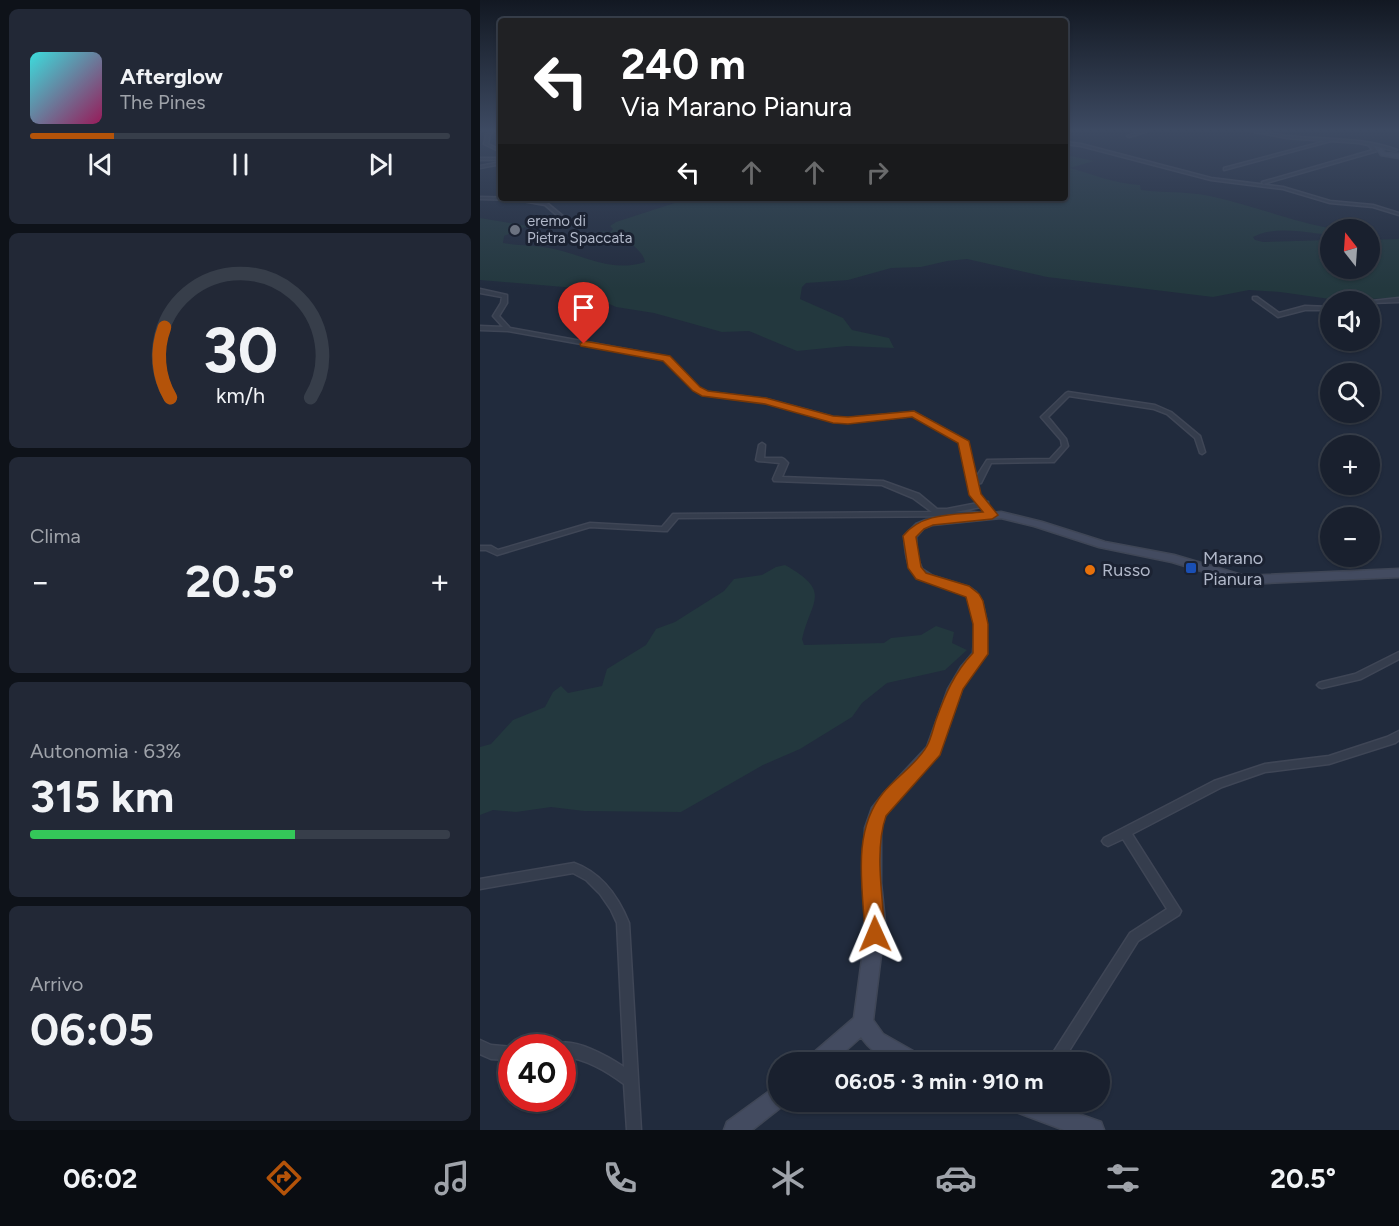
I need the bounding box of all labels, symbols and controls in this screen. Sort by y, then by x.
text: 240 m [621,39,746,90]
icon: left [522,42,600,120]
text: Afterglow [120,63,223,90]
text: The Pines [120,90,206,114]
text: Via Marano Pianura [621,90,852,123]
icon: previous [84,148,117,181]
icon: pause [224,148,257,181]
icon: next [364,148,397,181]
icon: left [672,156,705,189]
icon: ahead [735,156,768,189]
icon: ahead [798,156,831,189]
icon: right [861,156,894,189]
place label: eremo di Pietra Spaccata [527,212,632,247]
north arrow [1320,219,1380,279]
map controls [1320,219,1380,567]
marker: eremo di Pietra Spaccata [508,223,522,237]
pin [558,282,609,344]
icon: arrive [567,291,600,324]
button: sound [1320,291,1380,351]
text: 30 [202,313,278,388]
button: search [1320,363,1380,423]
text: km/h [216,383,264,408]
button: + [1320,435,1380,495]
button: − [1320,507,1380,567]
text: Clima [30,524,81,548]
place label: Marano Pianura [1203,547,1263,590]
text: 20.5° [185,554,295,608]
place label: Russo [1102,559,1151,581]
marker: Marano Pianura [1184,561,1198,575]
text: − [30,562,51,601]
text: + [429,562,450,601]
marker: Russo [1083,563,1097,577]
text: Autonomia · 63% [30,739,181,763]
text: 315 km [30,769,174,823]
position arrow [843,902,907,966]
text: Arrivo [30,972,83,996]
text: 06:05 [30,1002,154,1056]
speed limit sign: 40 [498,1034,576,1112]
text: 06:05 · 3 min · 910 m [835,1068,1043,1095]
icon: directions [263,1157,305,1199]
icon: music [431,1157,473,1199]
icon: phone [599,1157,641,1199]
icon: climate [767,1157,809,1199]
icon: car [935,1157,977,1199]
icon: filters [1102,1157,1144,1199]
text: 06:02 [63,1162,137,1195]
text: 20.5° [1270,1162,1336,1195]

